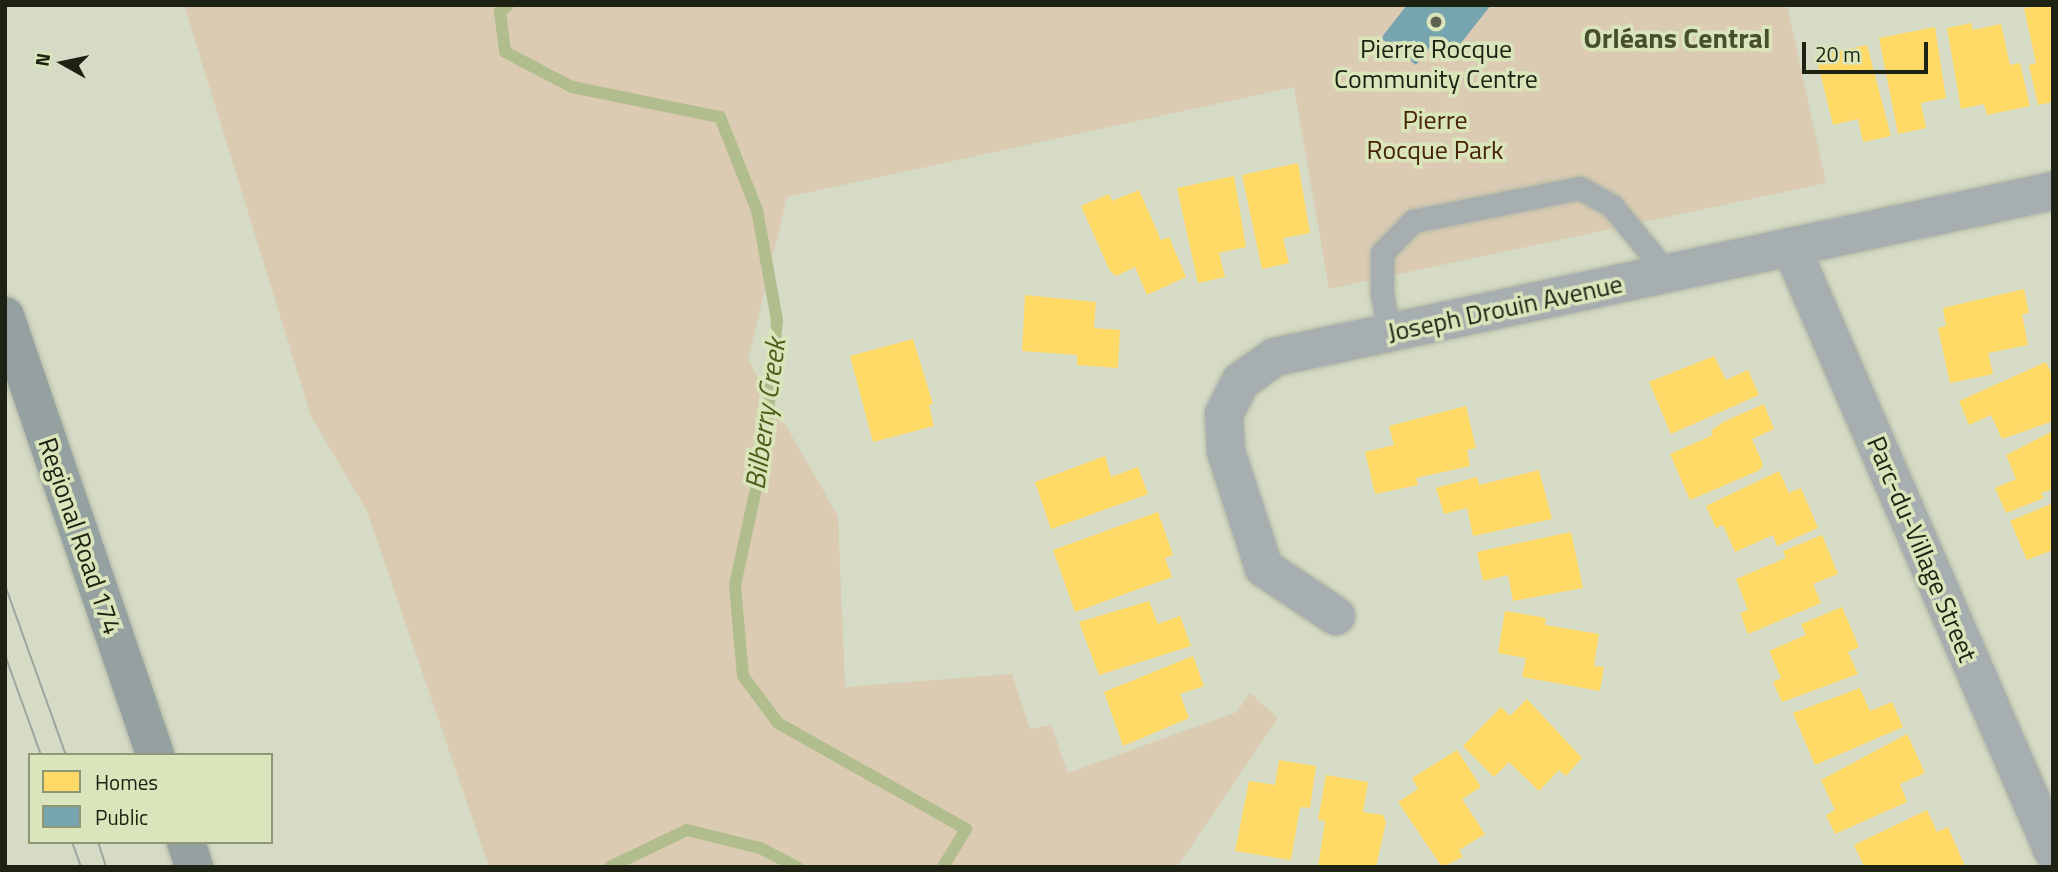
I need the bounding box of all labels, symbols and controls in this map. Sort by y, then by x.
marker: Pierre Rocque Community Centre [1428,14,1444,30]
district label: Orléans Central [1584,21,1770,55]
north arrow [28,28,98,98]
scale bar [1806,28,1932,72]
place label: Pierre Rocque Community Centre [1334,33,1538,94]
text: 20 m [1815,38,1861,70]
text: N [26,51,57,68]
park label: Pierre Rocque Park [1367,104,1503,166]
street label: Joseph Drouin Avenue [1385,268,1625,348]
water label: Bilberry Creek [738,336,792,492]
street label: Parc-du-Village Street [1860,432,1984,666]
street label: Regional Road 174 [32,433,128,639]
legend [28,753,273,844]
text: Homes [95,766,158,798]
text: Public [95,801,148,833]

